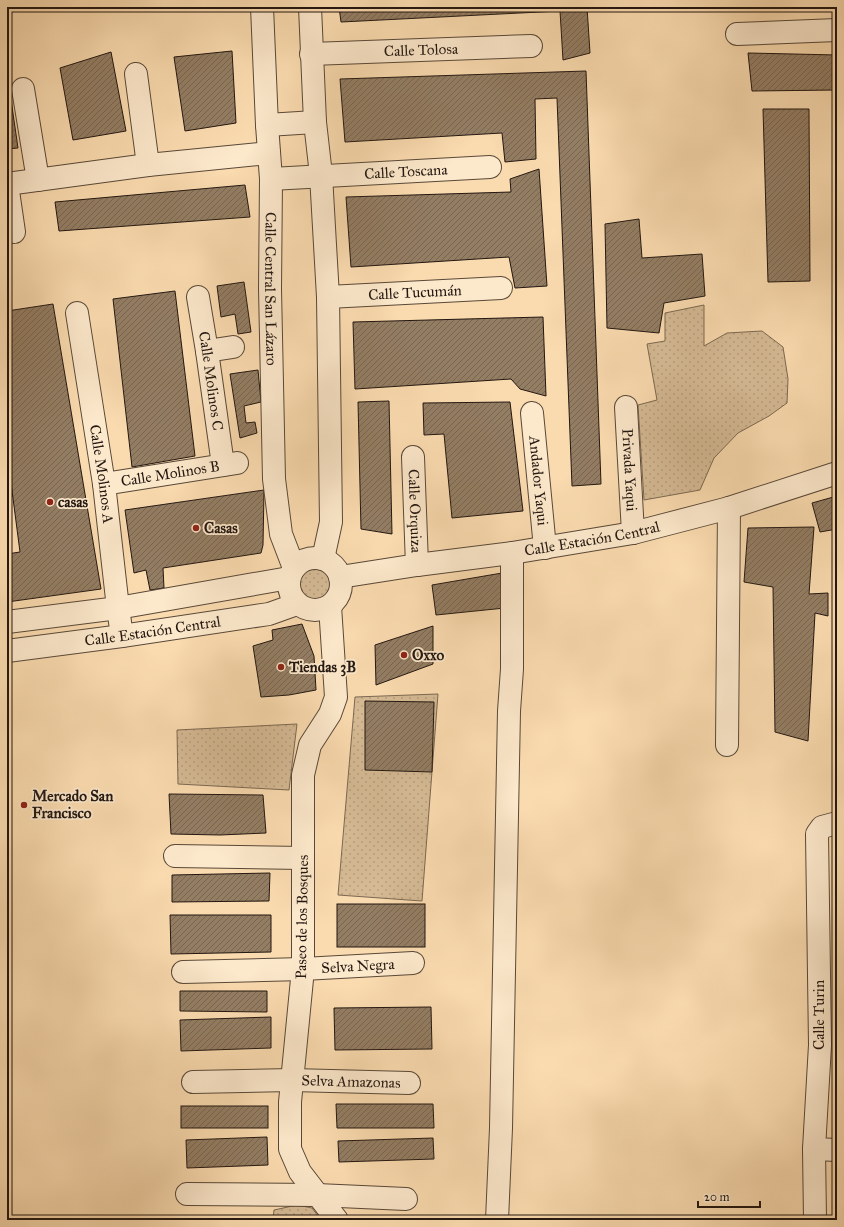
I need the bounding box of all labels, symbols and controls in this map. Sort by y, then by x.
street label: Calle Tolosa [383,40,459,60]
street label: Calle Toscana [364,160,449,183]
street label: Calle Central San Lázaro [261,212,281,366]
street label: Calle Tucumán [368,281,462,304]
street label: Calle Molinos C [195,330,227,432]
street label: Calle Molinos A [86,423,117,525]
street label: Privada Yaqui [618,428,641,512]
street label: Andador Yaqui [525,434,552,527]
street label: Calle Molinos B [120,457,221,490]
street label: Calle Orquiza [404,469,426,554]
place label: casas [58,493,88,511]
marker: casas [45,497,55,507]
street label: Calle Estación Central [523,517,663,560]
place label: Casas [204,519,238,537]
marker: Casas [191,523,201,533]
street label: Calle Estación Central [83,612,223,650]
place label: Oxxo [412,646,445,664]
marker: Oxxo [399,650,409,660]
place label: Tiendas 3B [288,658,356,677]
marker: Tiendas 3B [276,662,286,672]
place label: Mercado San Francisco [32,787,114,822]
marker: Mercado San Francisco [19,800,29,810]
street label: Paseo de los Bosques [292,855,313,979]
street label: Selva Negra [321,955,396,977]
street label: Calle Turin [810,980,828,1050]
street label: Selva Amazonas [301,1071,401,1092]
scale bar [698,1183,760,1209]
text: 20 m [704,1190,730,1204]

